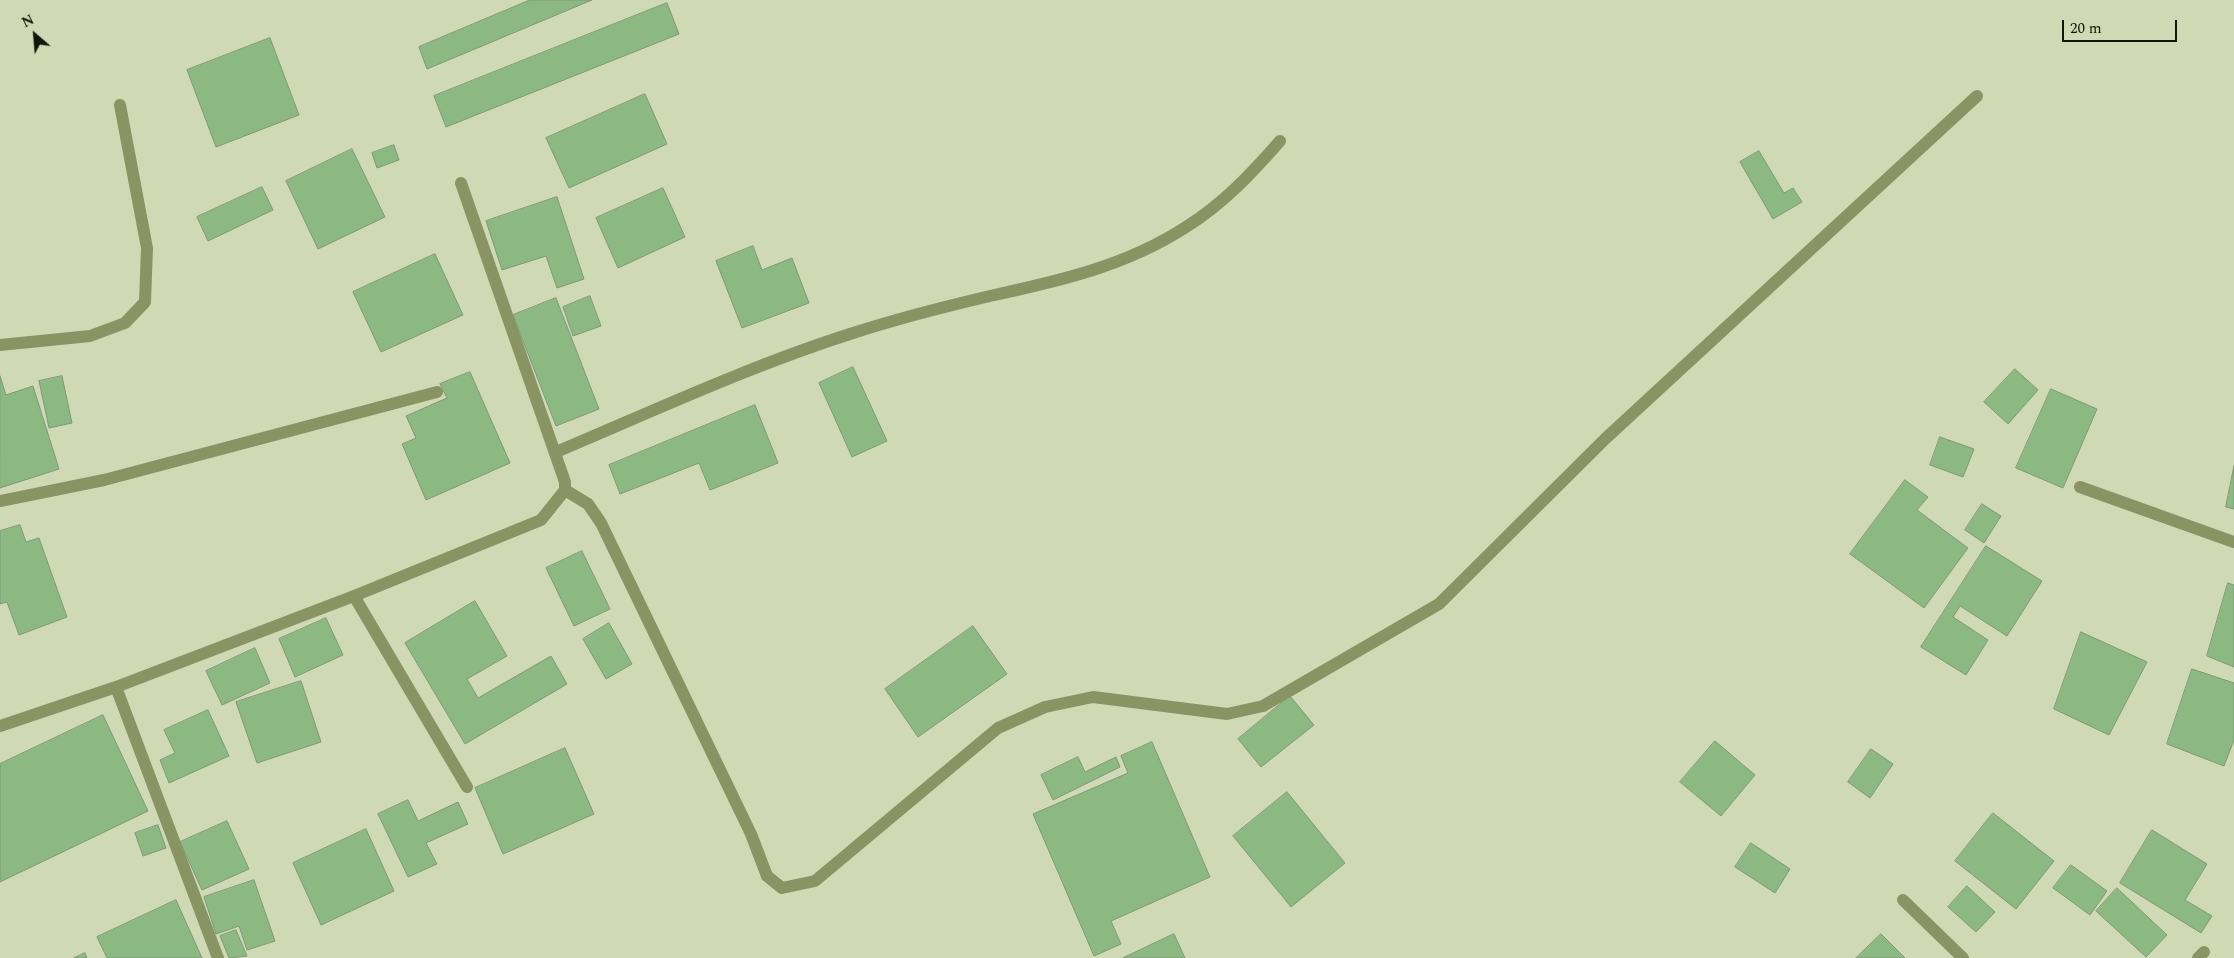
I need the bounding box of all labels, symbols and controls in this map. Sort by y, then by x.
text: N [18,9,38,33]
north arrow [10,10,60,60]
scale bar [2064,10,2179,42]
text: 20 m [2070,17,2102,40]

